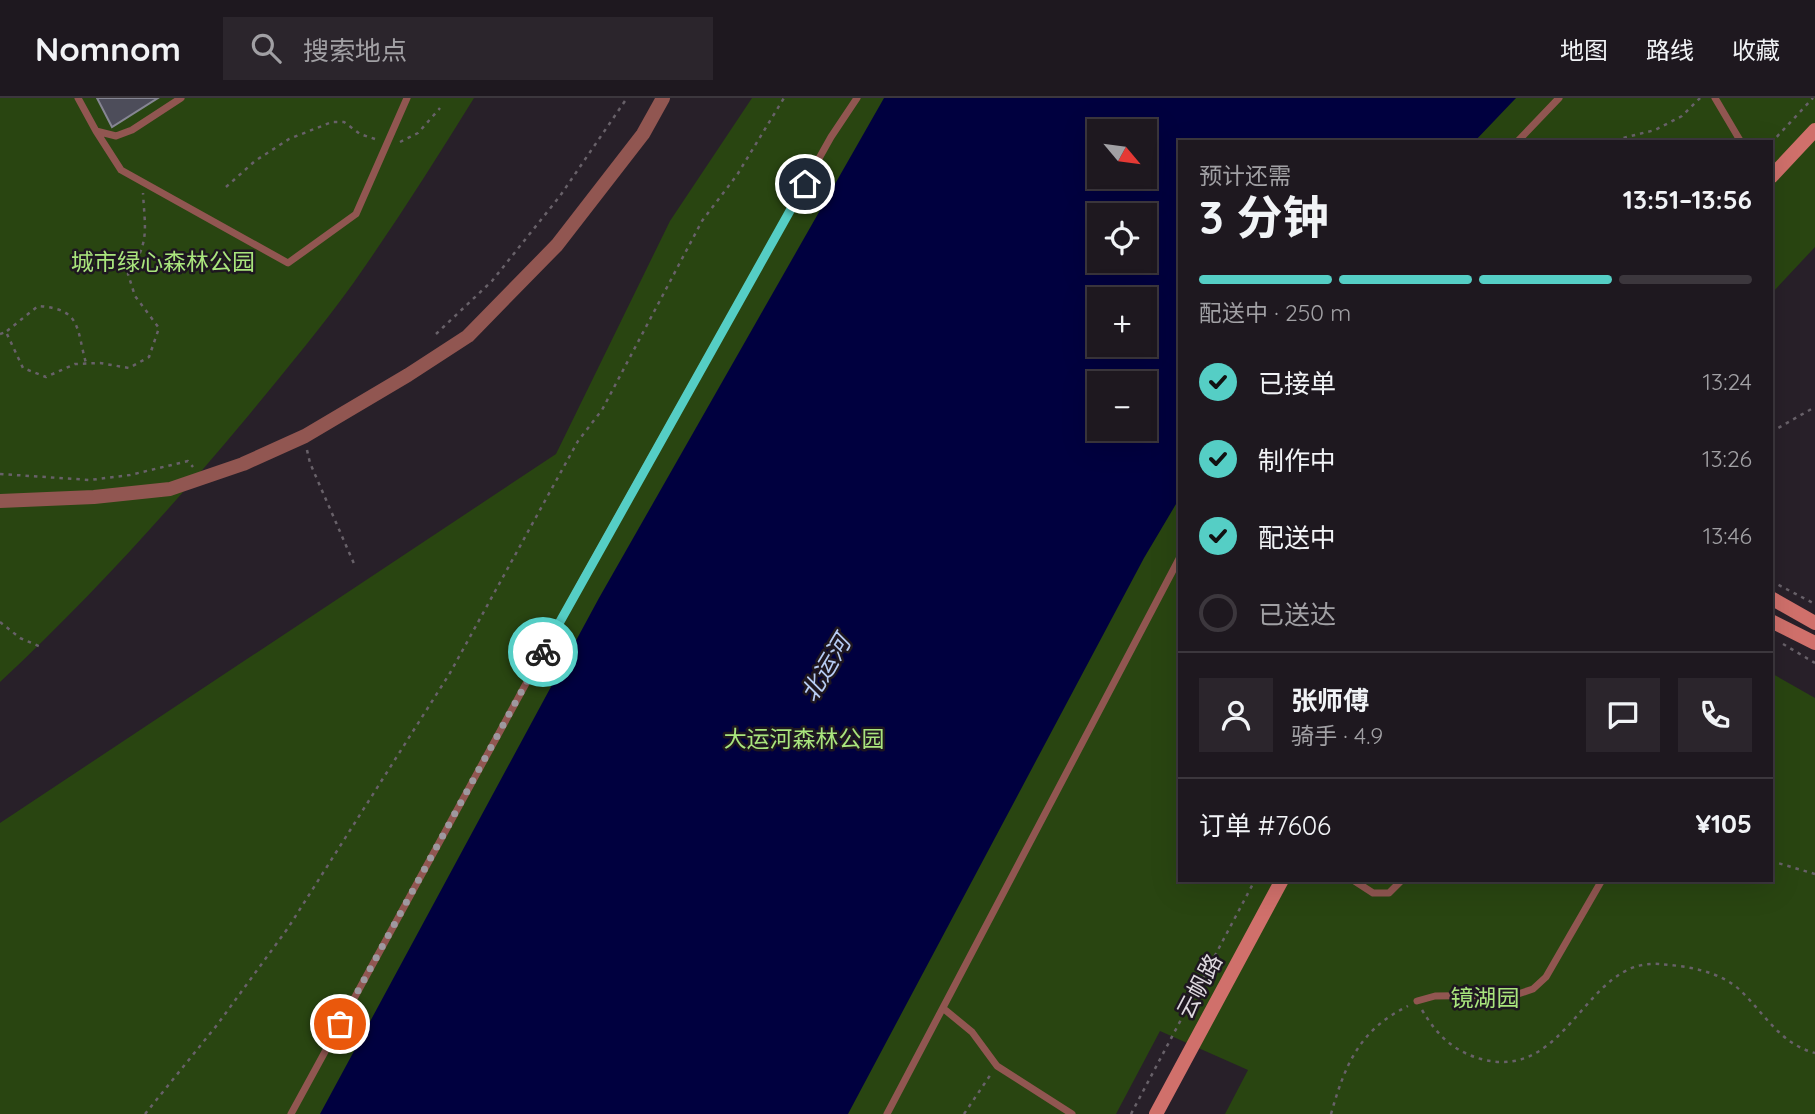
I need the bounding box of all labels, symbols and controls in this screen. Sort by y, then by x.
search box [223,17,713,80]
text: Nomnom [35,28,181,69]
icon: search [247,29,285,67]
text: 搜索地点 [303,34,407,67]
text: 地图 [1560,35,1608,65]
text: 路线 [1646,35,1694,65]
text: 收藏 [1732,35,1780,65]
north arrow [1087,119,1157,189]
map controls [1087,119,1157,441]
pin [775,154,835,214]
text: 预计还需 [1199,161,1291,190]
icon: home [786,165,824,203]
text: 13:51–13:56 [1623,183,1752,216]
text: 3 分钟 [1199,188,1329,246]
button: locate [1087,203,1157,273]
park label: 城市绿心森林公园 [71,247,255,276]
button: + [1087,287,1157,357]
text: 配送中 · 250 m [1199,298,1351,327]
icon: check [1199,363,1237,401]
text: 已接单 [1258,367,1336,400]
text: 13:24 [1703,367,1752,396]
button: − [1087,371,1157,441]
icon: check [1199,440,1237,478]
text: 制作中 [1258,444,1336,477]
text: 13:26 [1702,444,1752,473]
icon: check [1199,517,1237,555]
text: 配送中 [1258,521,1336,554]
text: 13:46 [1703,521,1752,550]
text: 已送达 [1258,598,1336,631]
courier [508,617,578,687]
water label: 北运河 [794,626,858,707]
icon: bike [524,633,562,671]
button: person [1199,678,1273,752]
button: chat [1586,678,1660,752]
button: phone [1678,678,1752,752]
text: 张师傅 [1291,684,1369,717]
text: 骑手 · 4.9 [1291,721,1383,750]
park label: 大运河森林公园 [724,724,885,753]
text: ¥105 [1695,807,1752,840]
text: 订单 #7606 [1199,809,1331,842]
street label: 云帆路 [1170,949,1228,1023]
park label: 镜湖园 [1451,983,1520,1012]
pin [310,994,370,1054]
icon: bag [321,1005,359,1043]

